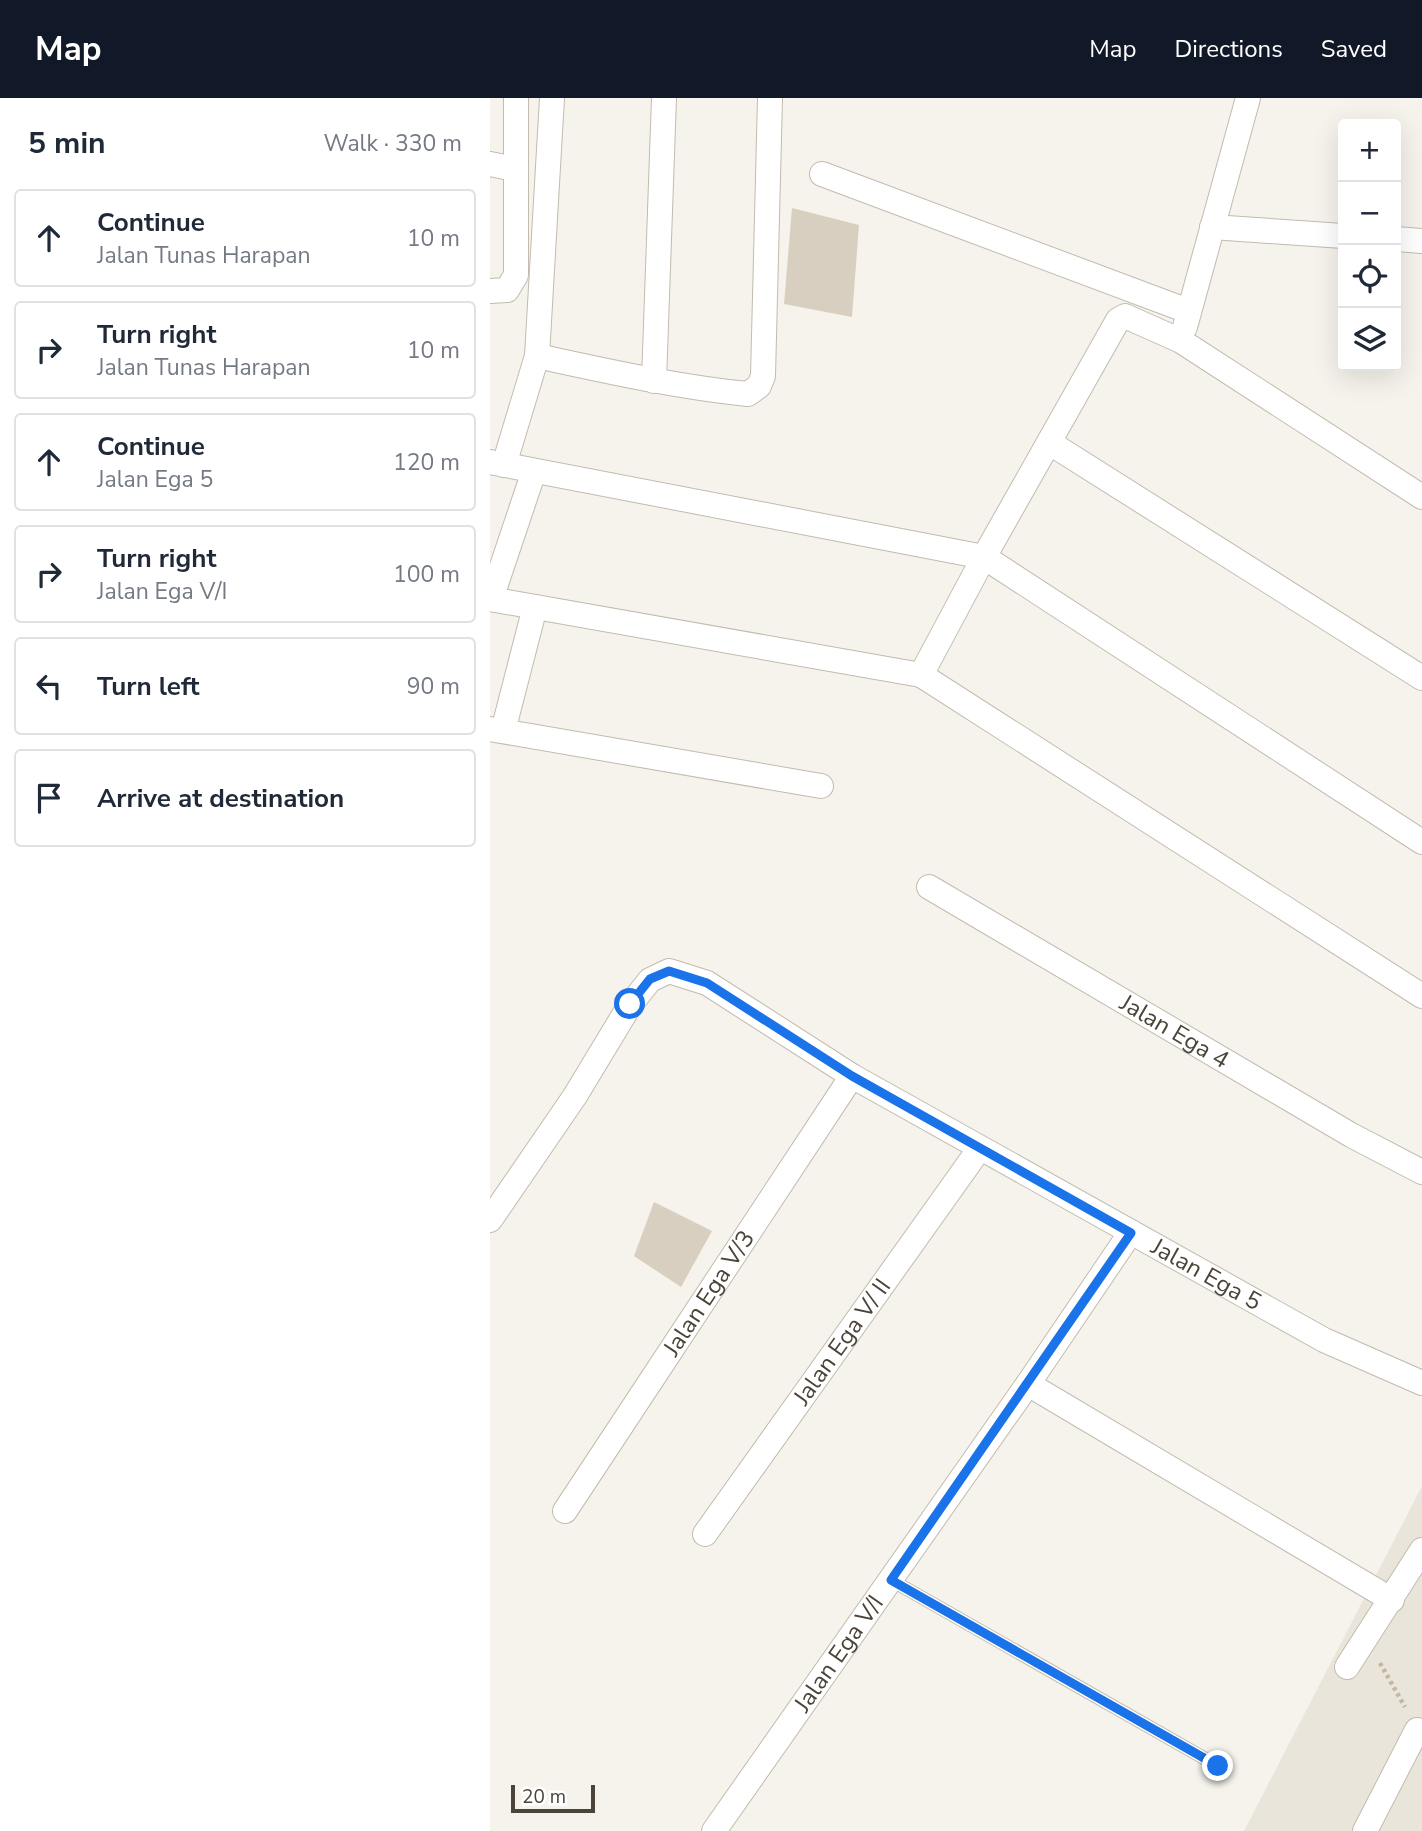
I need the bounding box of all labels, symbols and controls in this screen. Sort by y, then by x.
text: Map [35,27,102,72]
text: Map [1089,33,1136,65]
text: Directions [1174,33,1283,65]
text: Saved [1321,33,1387,65]
map controls [1338,119,1401,371]
button: + [1338,119,1401,182]
text: 5 min [28,123,106,164]
text: Walk · 330 m [323,128,462,159]
button: − [1338,182,1401,245]
text: Continue [97,205,205,240]
icon: ahead [30,219,68,257]
text: 10 m [407,223,460,254]
text: Jalan Tunas Harapan [97,240,311,271]
button: locate [1338,245,1401,308]
button: layers [1338,308,1401,371]
text: Turn right [97,317,216,352]
icon: right [30,331,68,369]
text: 10 m [407,335,460,366]
text: Jalan Tunas Harapan [97,352,311,383]
text: Continue [97,429,205,464]
icon: ahead [30,443,68,481]
text: 120 m [393,447,460,478]
text: Jalan Ega 5 [97,464,213,495]
text: Turn right [97,541,216,576]
icon: right [30,555,68,593]
text: 100 m [393,559,460,590]
text: Jalan Ega V/I [97,576,227,607]
icon: left [30,667,68,705]
text: Turn left [97,669,200,704]
text: 90 m [407,671,460,702]
icon: arrive [30,779,68,817]
text: Arrive at destination [97,781,344,816]
street label: Jalan Ega 4 [1113,986,1235,1076]
route start [614,988,645,1019]
street label: Jalan Ega V/3 [655,1224,762,1363]
street label: Jalan Ega 5 [1145,1230,1267,1318]
street label: Jalan Ega V/ II [785,1272,898,1412]
street label: Jalan Ega V/I [786,1589,891,1719]
route end [1202,1750,1233,1781]
scale bar [511,1782,595,1814]
text: 20 m [522,1784,566,1810]

